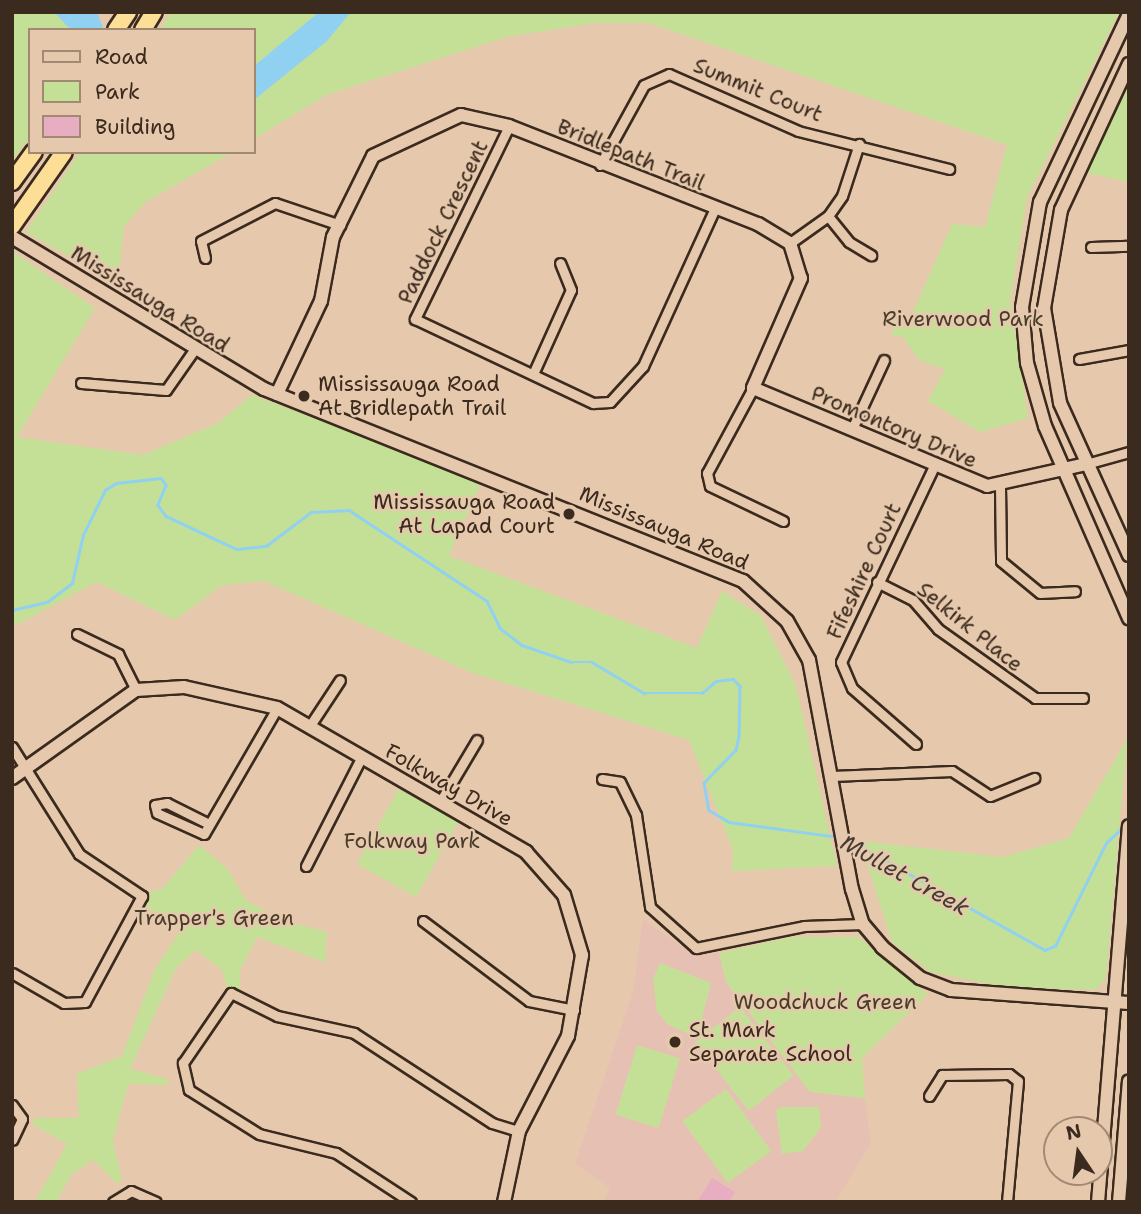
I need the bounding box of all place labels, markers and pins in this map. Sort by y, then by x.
place label: Mississauga Road At Bridlepath Trail [318,371,506,421]
marker: Mississauga Road At Bridlepath Trail [296,388,312,404]
place label: Mississauga Road At Lapad Court [373,489,555,539]
marker: Mississauga Road At Lapad Court [561,506,577,522]
place label: St. Mark Separate School [689,1017,852,1067]
marker: St. Mark Separate School [667,1034,683,1050]

